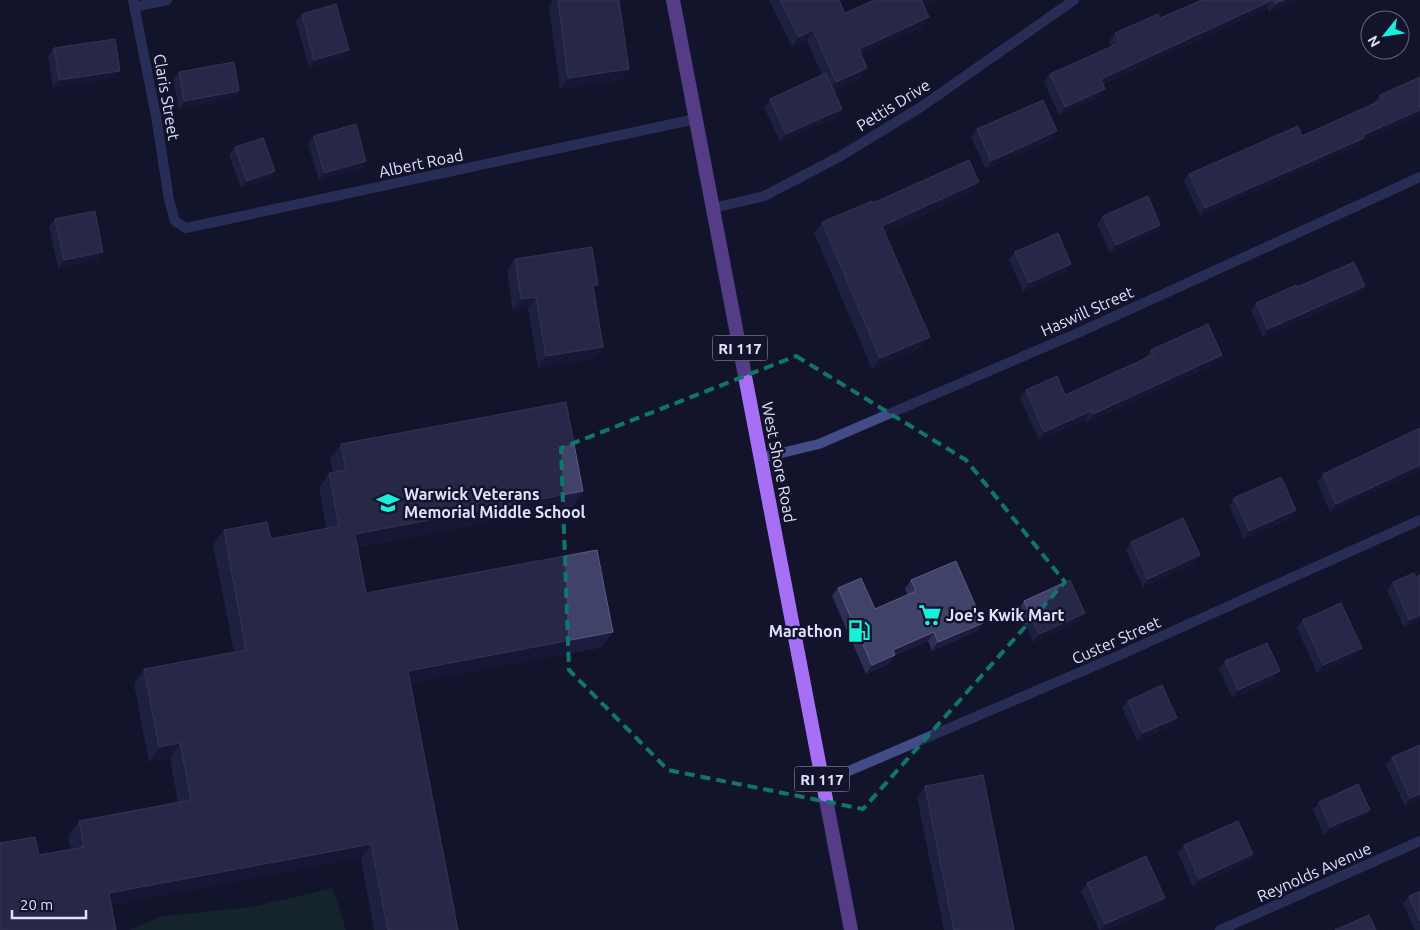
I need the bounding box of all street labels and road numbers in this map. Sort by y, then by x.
street label: Claris Street [151,52,184,142]
street label: Pettis Drive [853,75,933,135]
street label: Albert Road [377,145,465,181]
street label: Haswill Street [1038,282,1137,339]
road number: RI 117 [712,336,768,360]
street label: West Shore Road [758,400,800,524]
street label: Custer Street [1069,612,1164,668]
road number: RI 117 [794,766,850,792]
street label: Reynolds Avenue [1254,839,1374,905]

